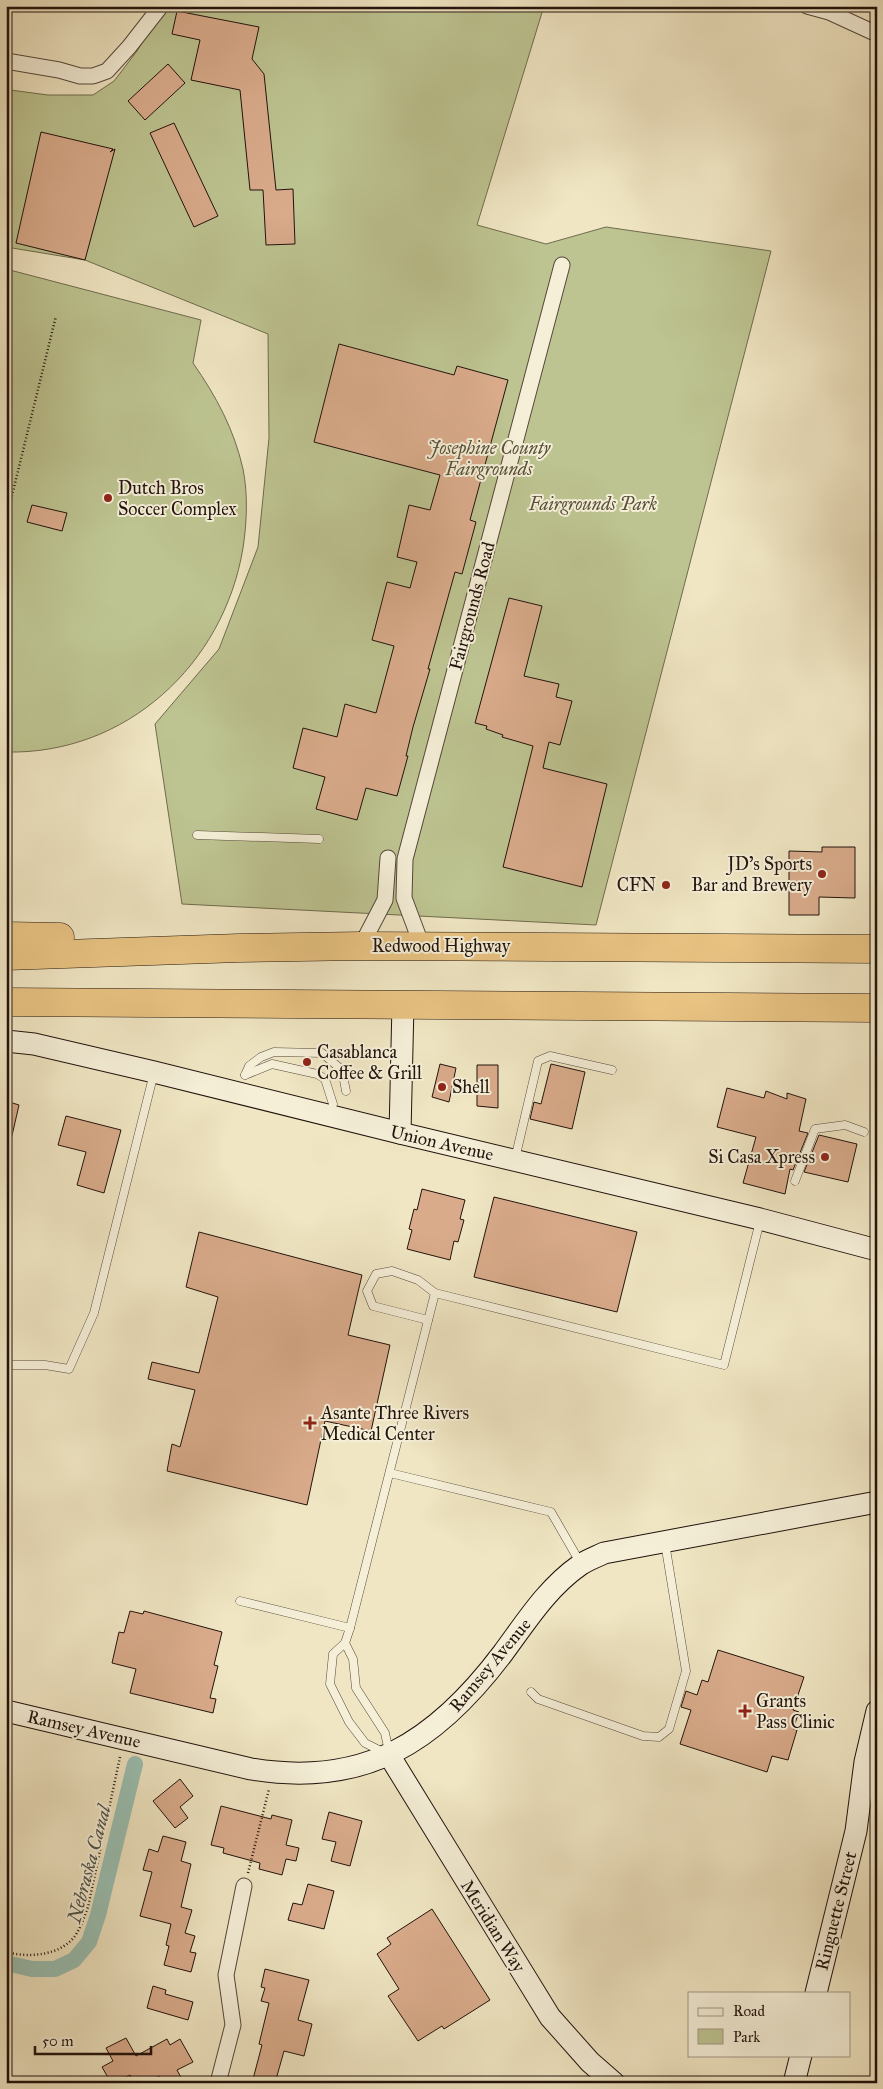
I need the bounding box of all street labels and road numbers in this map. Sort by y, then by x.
street label: Fairgrounds Road [444,539,501,673]
street label: Redwood Highway [372,935,511,958]
street label: Union Avenue [388,1120,496,1166]
street label: Ramsey Avenue [444,1614,536,1716]
street label: Ramsey Avenue [25,1705,143,1753]
street label: Ringuette Street [811,1849,863,1973]
street label: Meridian Way [456,1876,530,1977]

